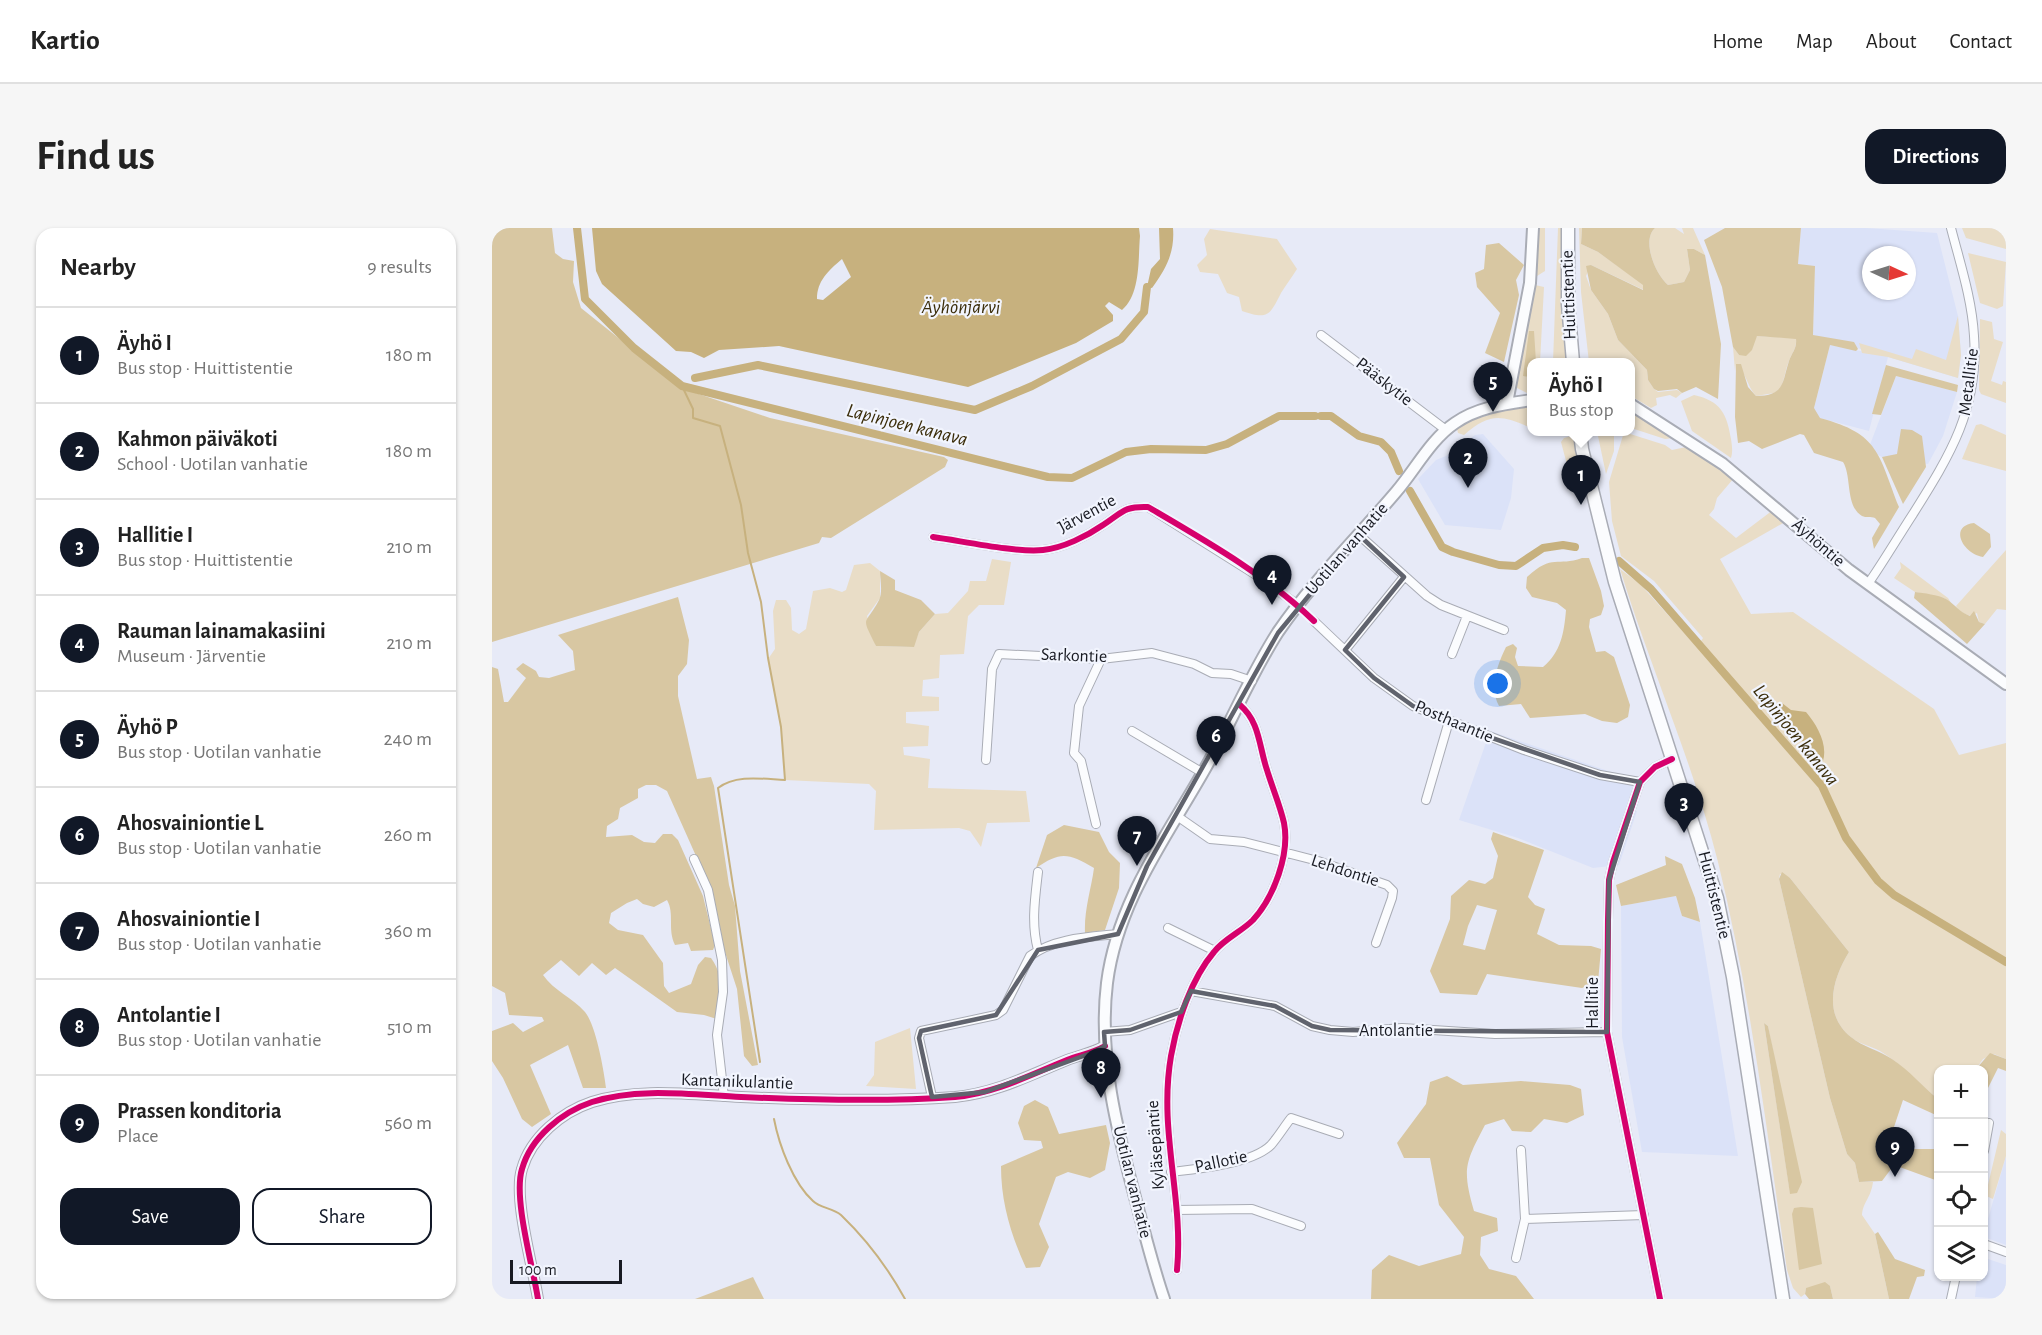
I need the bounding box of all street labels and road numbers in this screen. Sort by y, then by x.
street label: Huittistentie [1558,250,1580,340]
street label: Metallitie [1956,347,1982,417]
street label: Pääskytie [1352,354,1416,410]
street label: Järventie [1055,491,1119,537]
street label: Uotilan vanhatie [1302,500,1392,598]
street label: Äyhöntie [1788,514,1849,571]
street label: Sarkontie [1041,646,1107,666]
street label: Posthaantie [1412,697,1496,747]
street label: Huittistentie [1694,849,1734,941]
street label: Lehdontie [1309,852,1381,890]
street label: Hallitie [1584,977,1602,1029]
street label: Antolantie [1359,1022,1433,1040]
street label: Kantanikulantie [681,1071,793,1093]
street label: Kyläsepäntie [1144,1100,1168,1190]
street label: Uotilan vanhatie [1109,1124,1155,1240]
street label: Pallotie [1193,1148,1249,1176]

